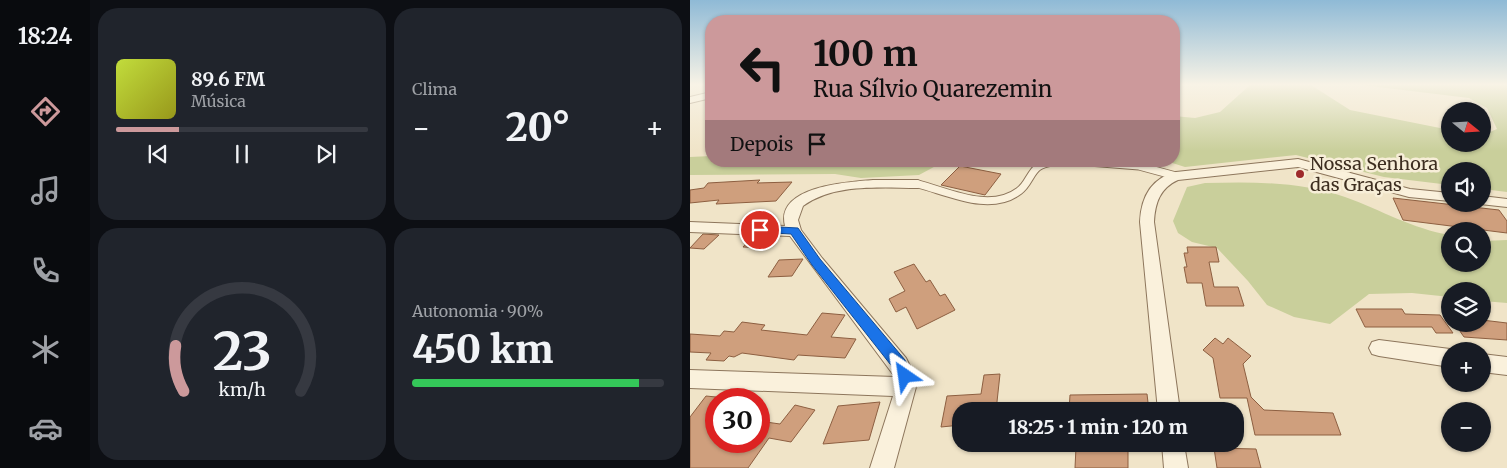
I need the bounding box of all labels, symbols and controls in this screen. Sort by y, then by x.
text: 18:24 [18,22,72,50]
text: 100 m [813,32,918,76]
icon: left [730,35,795,100]
text: 89.6 FM [191,67,265,91]
text: Rua Sílvio Quarezemin [813,75,1052,103]
text: Clima [412,79,457,99]
text: Música [191,91,246,111]
icon: directions [28,94,63,129]
north arrow [1441,102,1491,152]
map controls [1441,102,1491,452]
text: 20° [506,104,570,151]
text: − [412,110,431,146]
text: + [645,110,664,146]
icon: arrive [803,130,831,158]
text: Depois [730,132,793,156]
icon: previous [144,140,172,168]
icon: pause [228,140,256,168]
icon: next [312,140,340,168]
place label: Nossa Senhora das Graças [1310,152,1439,196]
button: sound [1441,162,1491,212]
marker: Nossa Senhora das Graças [1294,168,1306,180]
icon: music [28,173,63,208]
pin [739,209,781,251]
icon: arrive [746,216,774,244]
button: search [1441,222,1491,272]
icon: phone [28,253,63,288]
button: layers [1441,282,1491,332]
text: Autonomia · 90% [412,301,543,321]
text: 23 [212,319,272,384]
text: 450 km [412,326,553,373]
icon: climate [28,332,63,367]
button: + [1441,342,1491,392]
position arrow [878,349,930,401]
text: km/h [218,378,266,401]
speed limit sign: 30 [705,388,770,453]
button: − [1441,402,1491,452]
icon: car [28,411,63,446]
text: 18:25 · 1 min · 120 m [1008,415,1188,439]

